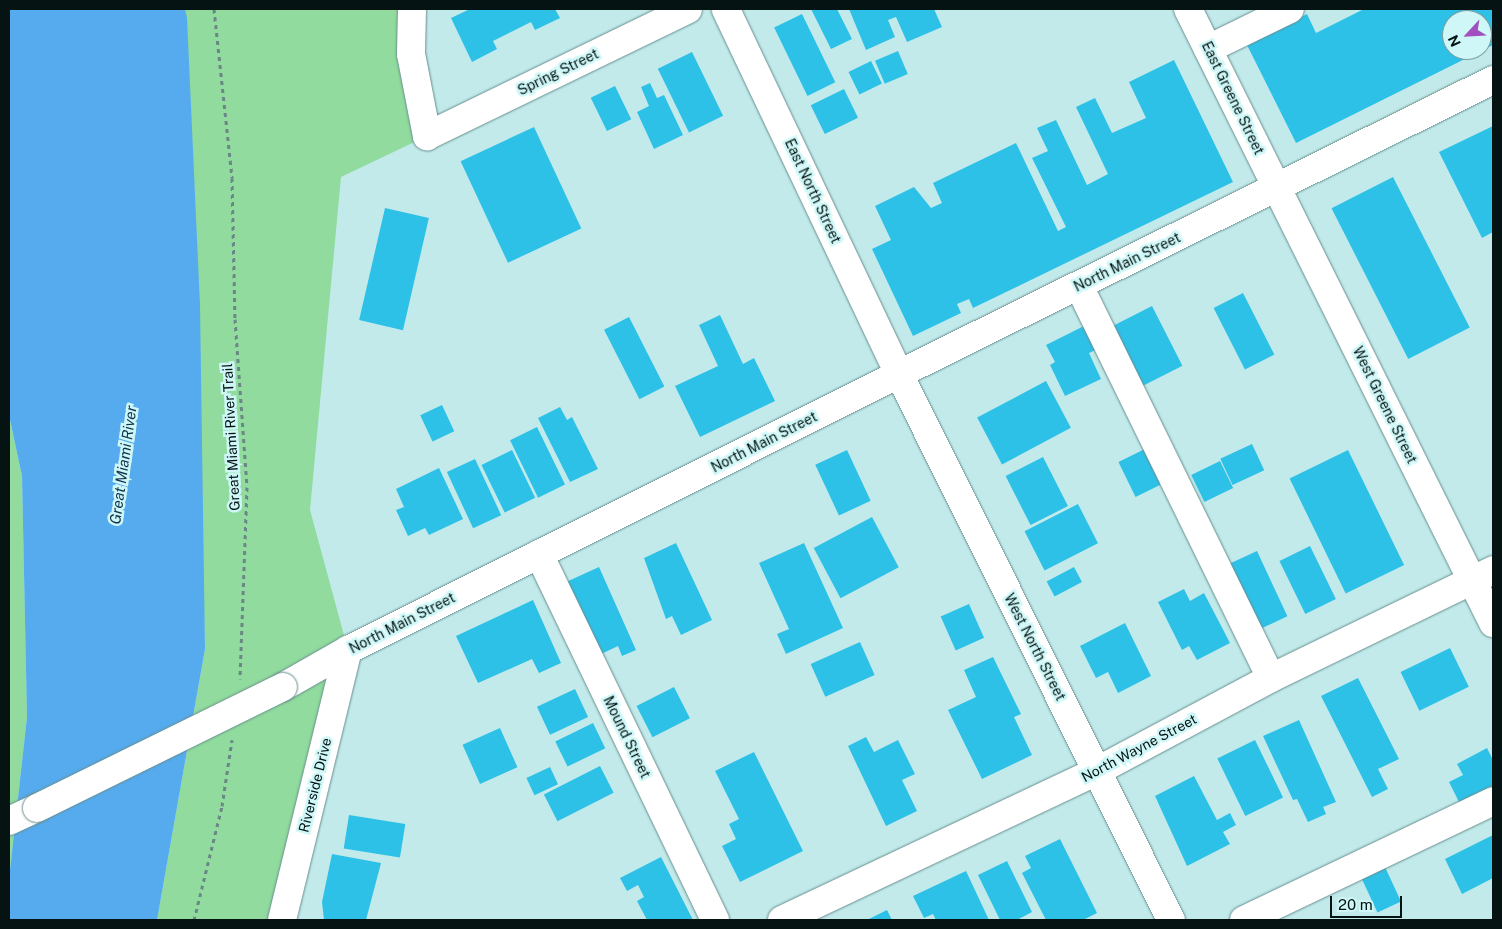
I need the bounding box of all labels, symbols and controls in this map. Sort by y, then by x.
north arrow [1442,10,1492,60]
text: N [1445,33,1464,49]
street label: East Greene Street [1198,39,1268,157]
street label: Spring Street [515,45,601,99]
street label: East North Street [781,136,845,246]
street label: North Main Street [1071,229,1183,295]
street label: West Greene Street [1349,344,1421,466]
street label: Great Miami River Trail [219,363,243,511]
water label: Great Miami River [106,404,140,526]
street label: North Main Street [708,408,820,476]
street label: North Main Street [346,589,458,657]
street label: West North Street [1001,591,1069,703]
street label: Mound Street [600,693,654,781]
street label: North Wayne Street [1078,710,1200,786]
street label: Riverside Drive [295,736,335,834]
scale bar [1332,886,1404,918]
text: 20 m [1338,896,1373,913]

